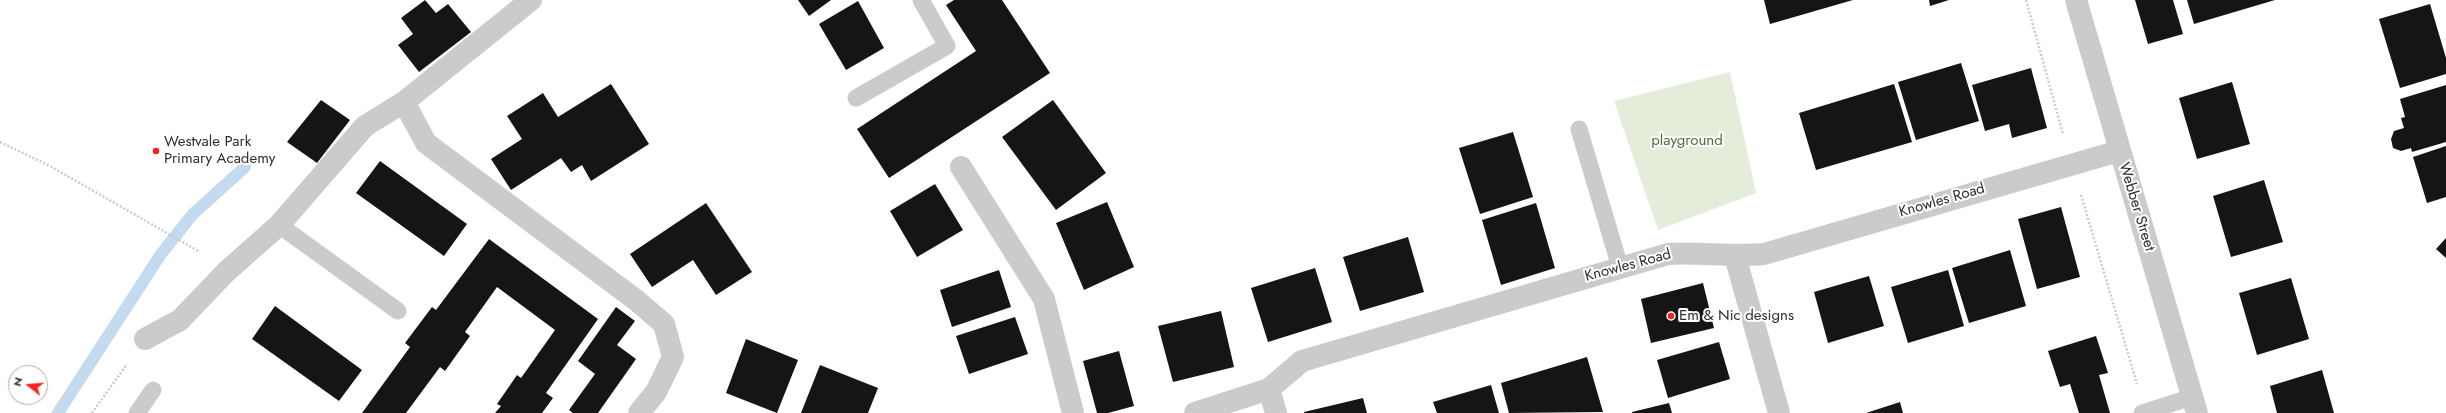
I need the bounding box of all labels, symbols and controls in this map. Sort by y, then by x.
park label: playground [1651,132,1723,150]
place label: Westvale Park Primary Academy [164,133,275,168]
marker: Westvale Park Primary Academy [151,146,161,156]
street label: Webber Street [2114,161,2158,253]
street label: Knowles Road [1897,180,1987,222]
street label: Knowles Road [1583,246,1673,286]
place label: Em & Nic designs [1679,307,1794,325]
marker: Em & Nic designs [1666,311,1676,321]
north arrow [8,365,48,405]
text: N [9,375,26,388]

